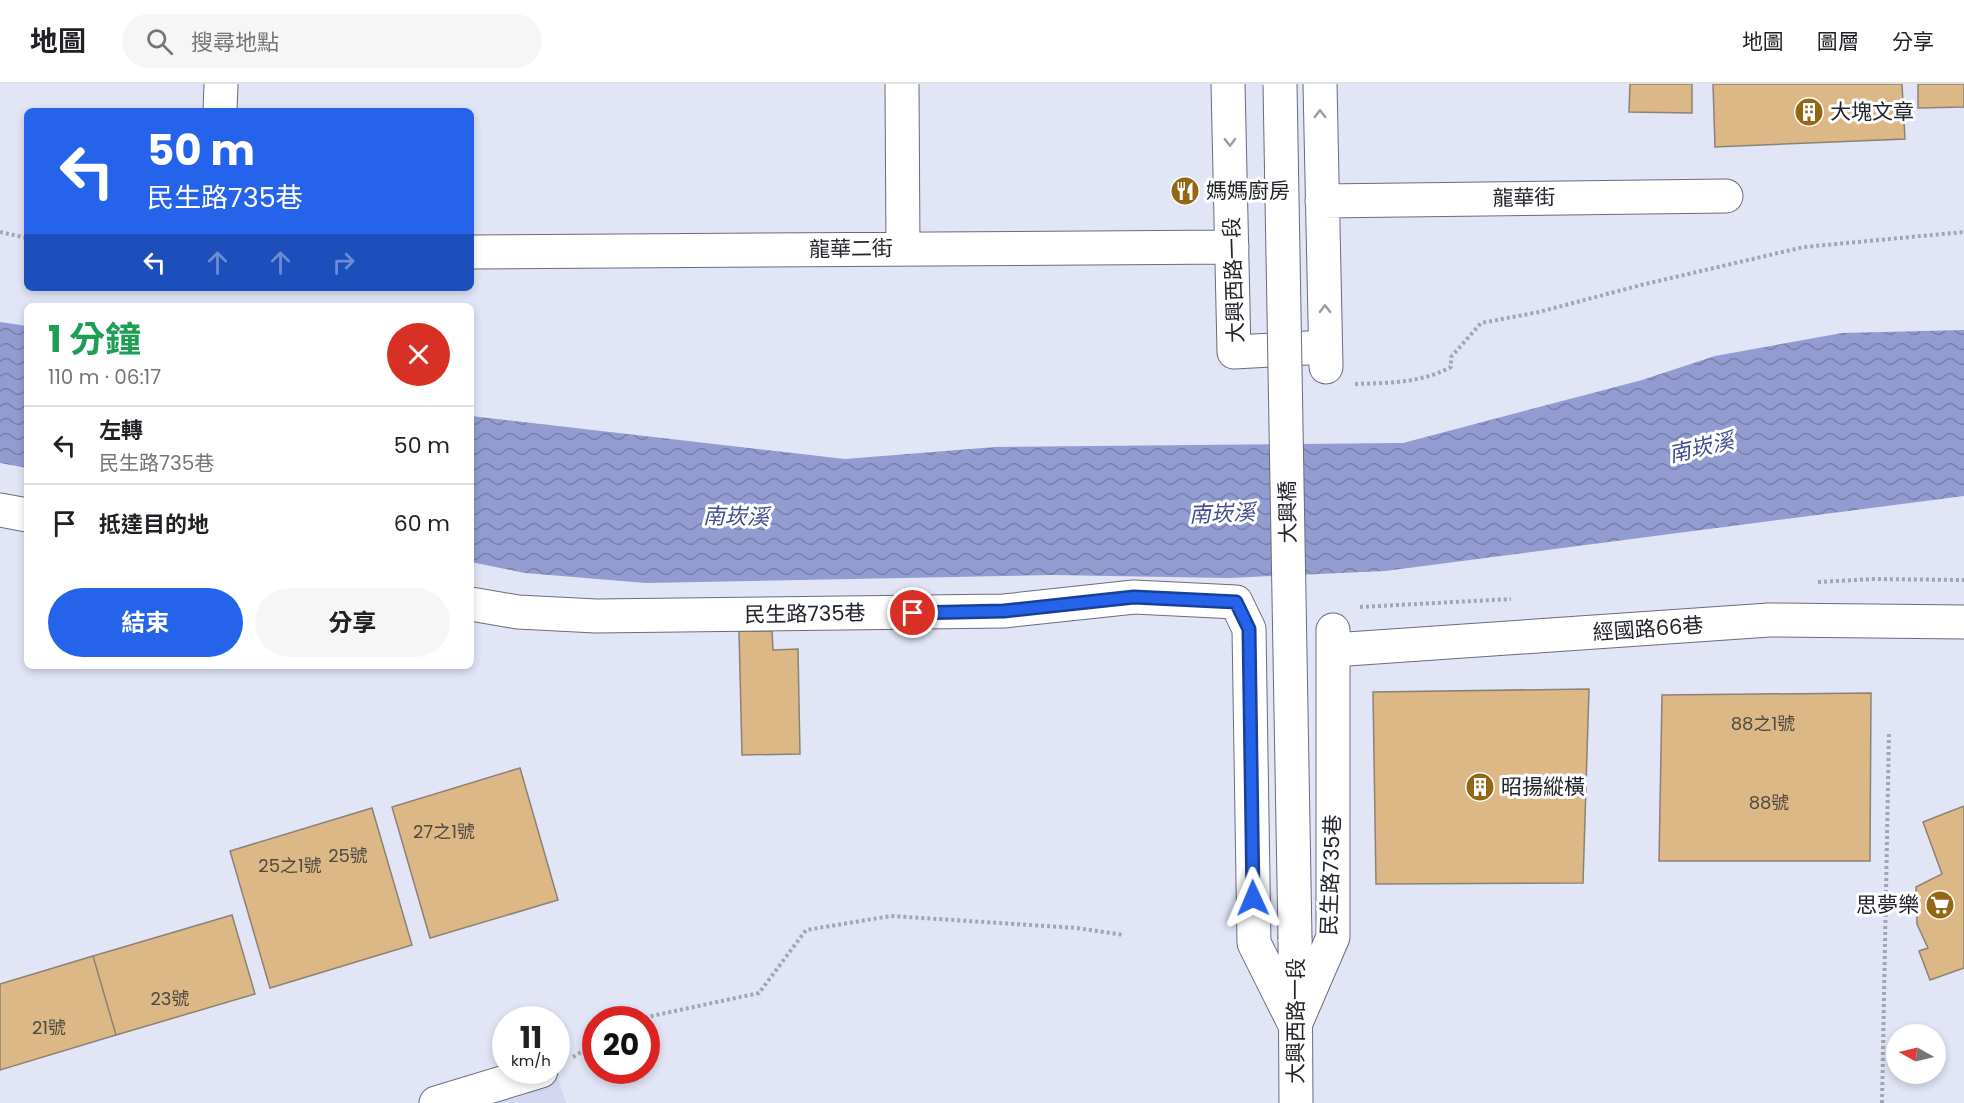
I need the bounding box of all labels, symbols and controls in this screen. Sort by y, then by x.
search box [122,14,542,68]
text: 地圖 [30,22,86,61]
icon: search [143,25,176,58]
text: 搜尋地點 [191,27,279,58]
text: 地圖 [1742,27,1784,56]
text: 圖層 [1817,27,1859,56]
text: 分享 [1892,27,1934,56]
building icon: 大塊文章 [1793,96,1825,128]
place label: 大塊文章 [1830,97,1914,126]
one-way arrow [1314,109,1327,118]
text: 50 m [147,121,255,180]
icon: left [48,132,126,210]
one-way arrow [1223,138,1236,147]
restaurant icon: 媽媽廚房 [1169,175,1201,207]
place label: 媽媽廚房 [1206,176,1290,205]
text: 民生路735巷 [147,179,303,216]
street label: 龍華街 [1492,182,1556,213]
street label: 大興西路一段 [1217,217,1250,343]
street label: 龍華二街 [809,233,893,264]
icon: left [138,246,171,279]
icon: ahead [201,246,234,279]
icon: ahead [264,246,297,279]
icon: right [327,246,360,279]
one-way arrow [1318,304,1331,313]
text: 1 分鐘 [48,314,141,365]
button: close [387,323,450,386]
text: 110 m · 06:17 [48,363,161,391]
text: 左轉 [99,415,143,446]
water label: 南崁溪 [1665,424,1740,470]
icon: left [48,429,81,462]
text: 50 m [394,430,450,461]
text: 民生路735巷 [99,449,214,477]
street label: 大興橋 [1272,480,1303,544]
water label: 南崁溪 [1188,497,1259,530]
water label: 南崁溪 [703,500,772,533]
icon: arrive [48,507,81,540]
text: 60 m [394,508,450,539]
text: 抵達目的地 [99,509,209,540]
pin [887,587,938,638]
button: 結束 [48,588,243,657]
button: 分享 [255,588,450,657]
icon: arrive [896,596,929,629]
street label: 民生路735巷 [744,598,866,629]
street label: 經國路66巷 [1592,610,1704,647]
house number: 88之1號 [1731,711,1795,736]
building icon: 昭揚縱橫 [1464,771,1496,803]
place label: 昭揚縱橫 [1501,772,1585,801]
house number: 88號 [1749,790,1789,815]
street label: 民生路735巷 [1314,814,1347,936]
house number: 27之1號 [413,819,475,844]
house number: 25號 [328,843,368,868]
house number: 25之1號 [258,853,322,878]
position arrow [1221,866,1285,930]
supermarket icon: 思夢樂 [1924,889,1956,921]
place label: 思夢樂 [1856,890,1919,919]
street label: 大興西路一段 [1281,958,1310,1084]
house number: 23號 [151,986,189,1011]
speed limit sign: 20 [582,1006,660,1084]
house number: 21號 [32,1015,66,1040]
text: 11 [520,1016,542,1059]
north arrow [1886,1024,1946,1084]
map controls [1886,1024,1946,1084]
text: km/h [511,1050,551,1071]

